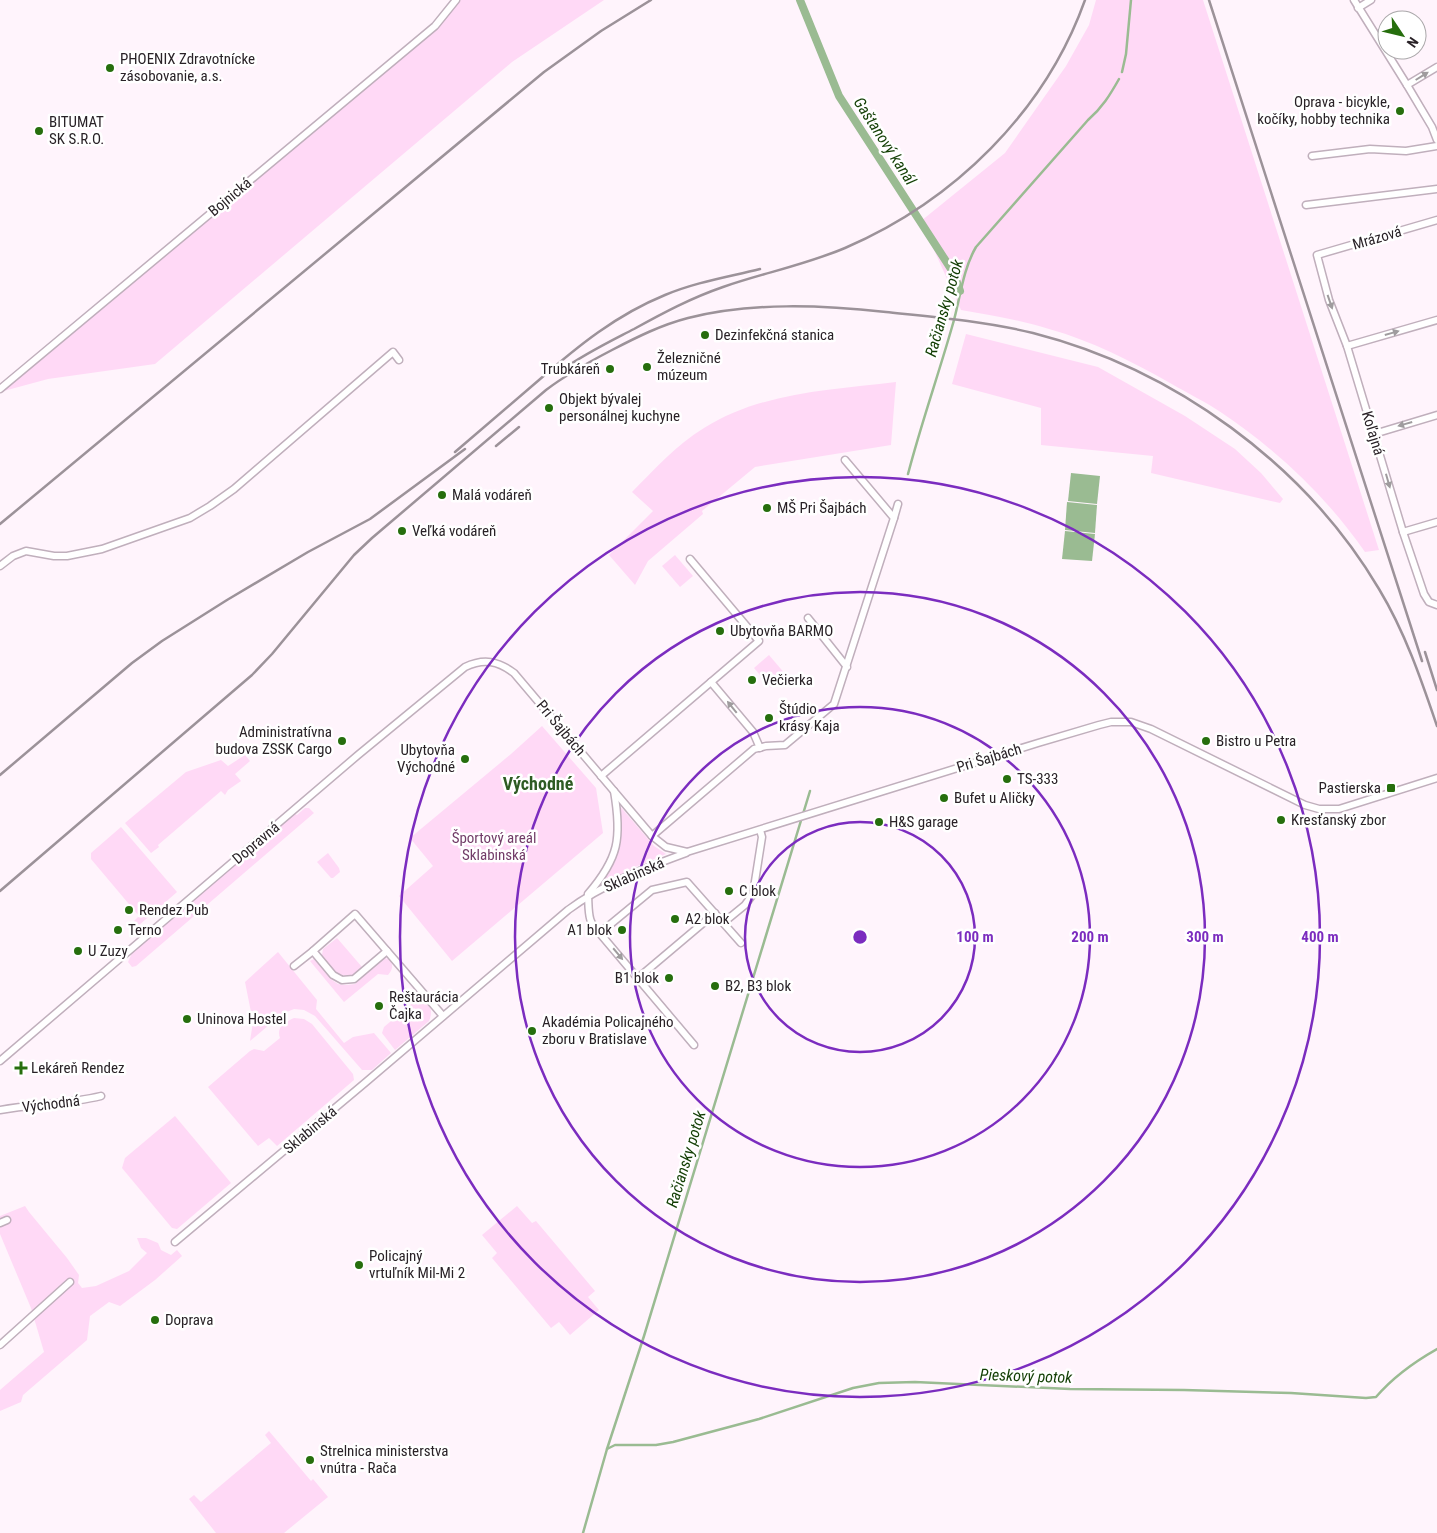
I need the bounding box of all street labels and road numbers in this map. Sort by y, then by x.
street label: Bojnická [205,174,255,220]
street label: Mrázová [1350,222,1404,254]
street label: Koľajná [1358,409,1388,457]
street label: Pri Šajbách [533,697,589,759]
street label: Pri Šajbách [954,740,1024,776]
street label: Dopravná [229,818,283,868]
street label: Sklabinská [601,854,667,896]
street label: Východná [21,1092,81,1116]
street label: Sklabinská [280,1103,340,1157]

